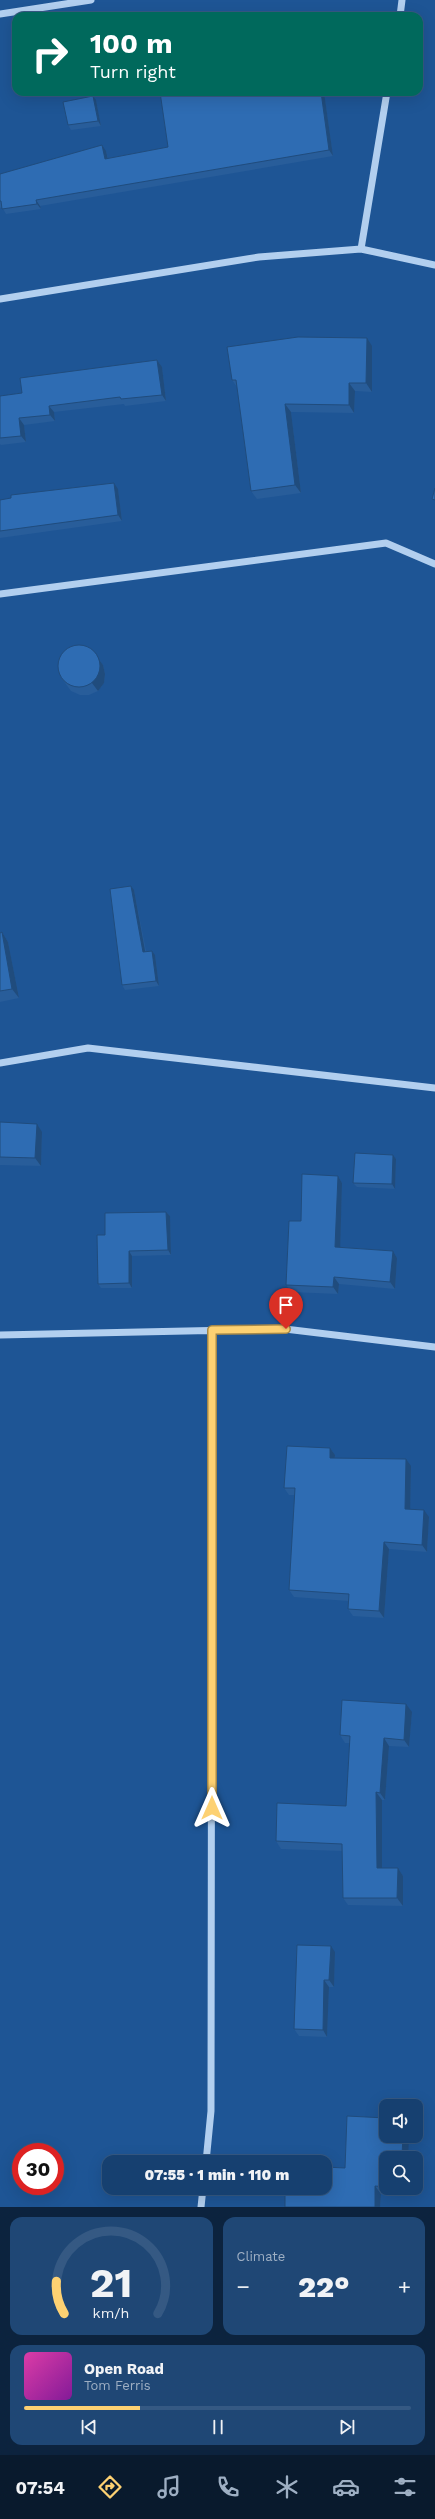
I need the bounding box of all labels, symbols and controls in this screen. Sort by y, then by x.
text: 100 m [90,27,173,60]
icon: right [24,28,76,80]
text: Turn right [90,61,176,82]
pin [269,1288,303,1329]
icon: arrive [275,1294,297,1316]
position arrow [191,1787,233,1829]
map controls [379,2099,423,2195]
button: sound [379,2099,423,2143]
speed limit sign: 30 [12,2143,64,2195]
button: search [379,2151,423,2195]
text: 07:55 · 1 min · 110 m [145,2166,289,2184]
text: Climate [237,2249,285,2264]
text: 21 [90,2258,133,2307]
text: 22° [298,2269,349,2304]
text: − [237,2274,250,2299]
text: + [398,2274,411,2299]
text: km/h [93,2305,130,2321]
text: Open Road [84,2360,164,2378]
text: Tom Ferris [84,2378,151,2393]
icon: previous [78,2416,100,2438]
icon: pause [207,2416,229,2438]
icon: next [336,2416,358,2438]
icon: directions [96,2473,124,2501]
icon: music [155,2473,183,2501]
icon: phone [214,2473,242,2501]
icon: climate [273,2473,301,2501]
icon: car [332,2473,360,2501]
icon: filters [391,2473,419,2501]
text: 07:54 [16,2477,65,2498]

